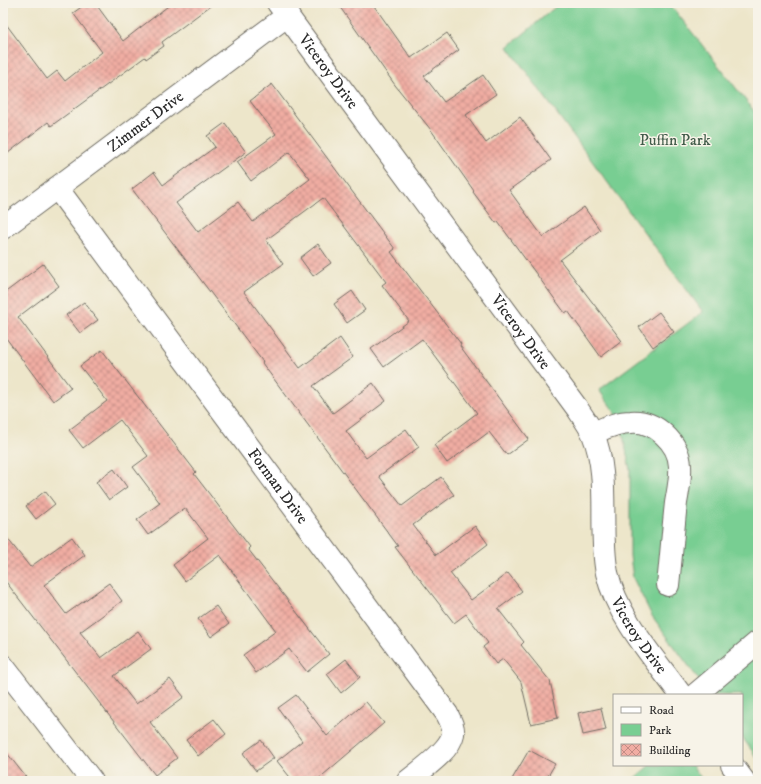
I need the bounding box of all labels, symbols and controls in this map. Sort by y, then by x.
street label: Viceroy Drive [294,29,363,113]
street label: Zimmer Drive [104,86,188,156]
park label: Puffin Park [639,130,711,150]
street label: Viceroy Drive [486,290,555,374]
street label: Forman Drive [243,444,313,528]
street label: Viceroy Drive [606,593,672,678]
legend [613,694,743,766]
text: Road [649,703,674,718]
text: Park [649,723,671,738]
text: Building [649,743,690,758]

